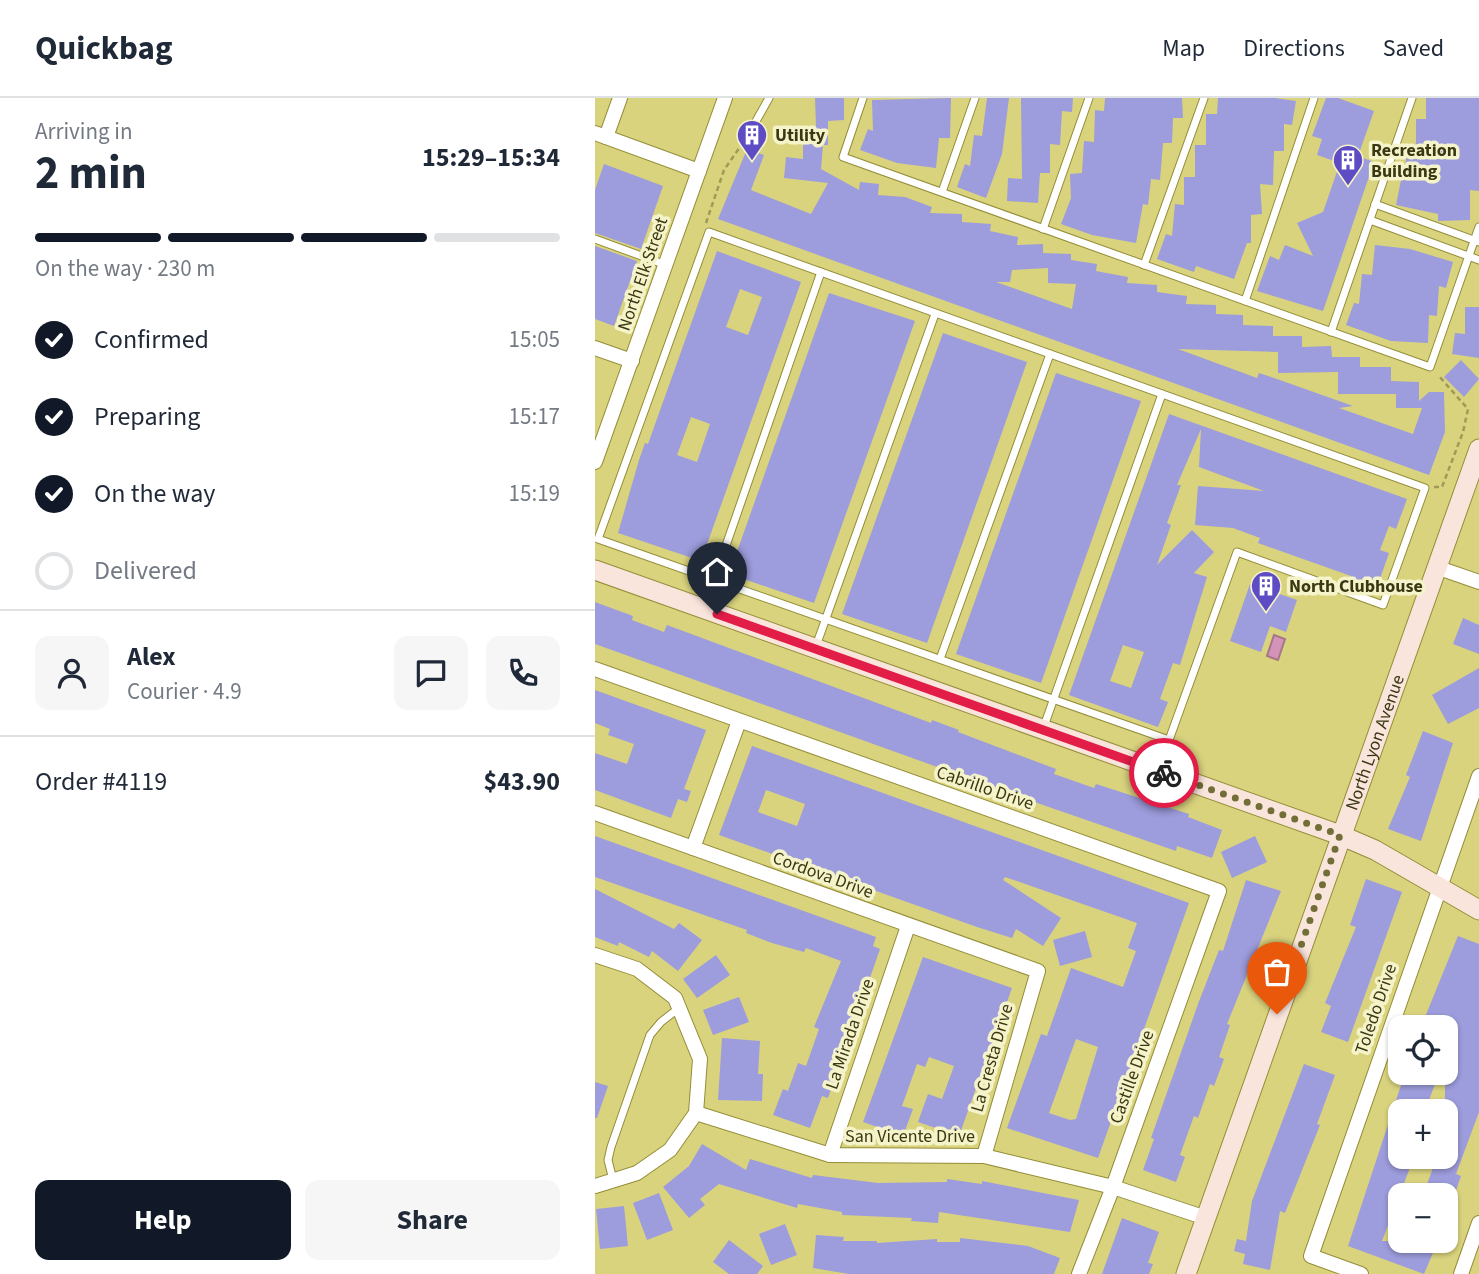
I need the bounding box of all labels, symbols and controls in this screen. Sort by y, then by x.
text: Quickbag [35,25,173,72]
text: Map [1162,31,1205,66]
text: Directions [1243,31,1345,66]
text: Saved [1383,31,1444,66]
text: Arriving in [35,115,133,148]
building icon: Utility [735,118,769,162]
place label: Utility [775,123,826,148]
place label: Recreation Building [1371,138,1457,184]
text: 15:29–15:34 [422,139,560,176]
text: 2 min [35,141,147,206]
building icon: Recreation Building [1331,143,1365,187]
street label: North Elk Street [612,214,674,334]
text: On the way · 230 m [35,252,215,285]
icon: check [35,321,73,359]
text: Confirmed [94,321,209,358]
text: 15:05 [509,323,560,356]
icon: check [35,398,73,436]
text: Preparing [94,398,200,435]
text: 15:17 [509,400,560,433]
icon: check [35,475,73,513]
text: On the way [94,475,215,512]
text: 15:19 [509,477,560,510]
pin [687,542,747,614]
text: Delivered [94,552,197,589]
icon: home [698,553,736,591]
building icon: North Clubhouse [1249,569,1283,613]
place label: North Clubhouse [1289,574,1423,599]
button: person [35,636,109,710]
button: chat [394,636,468,710]
button: phone [486,636,560,710]
text: Alex [127,638,176,675]
street label: North Lyon Avenue [1339,671,1410,814]
text: Courier · 4.9 [127,675,242,708]
courier [1129,738,1199,808]
icon: bike [1145,754,1183,792]
street label: Cabrillo Drive [933,760,1037,816]
text: Order #4119 [35,763,167,800]
text: $43.90 [484,763,560,800]
street label: Cordova Drive [769,845,877,905]
pin [1247,942,1307,1014]
icon: bag [1258,953,1296,991]
street label: Toledo Drive [1349,960,1403,1058]
street label: La Mirada Drive [819,975,881,1093]
street label: La Cresta Drive [965,1001,1019,1115]
map controls [1388,1015,1458,1253]
button: locate [1388,1015,1458,1085]
street label: Castille Drive [1104,1027,1160,1127]
button: + [1388,1099,1458,1169]
street label: San Vicente Drive [845,1124,975,1149]
button: Help [35,1180,291,1260]
button: Share [305,1180,560,1260]
button: − [1388,1183,1458,1253]

